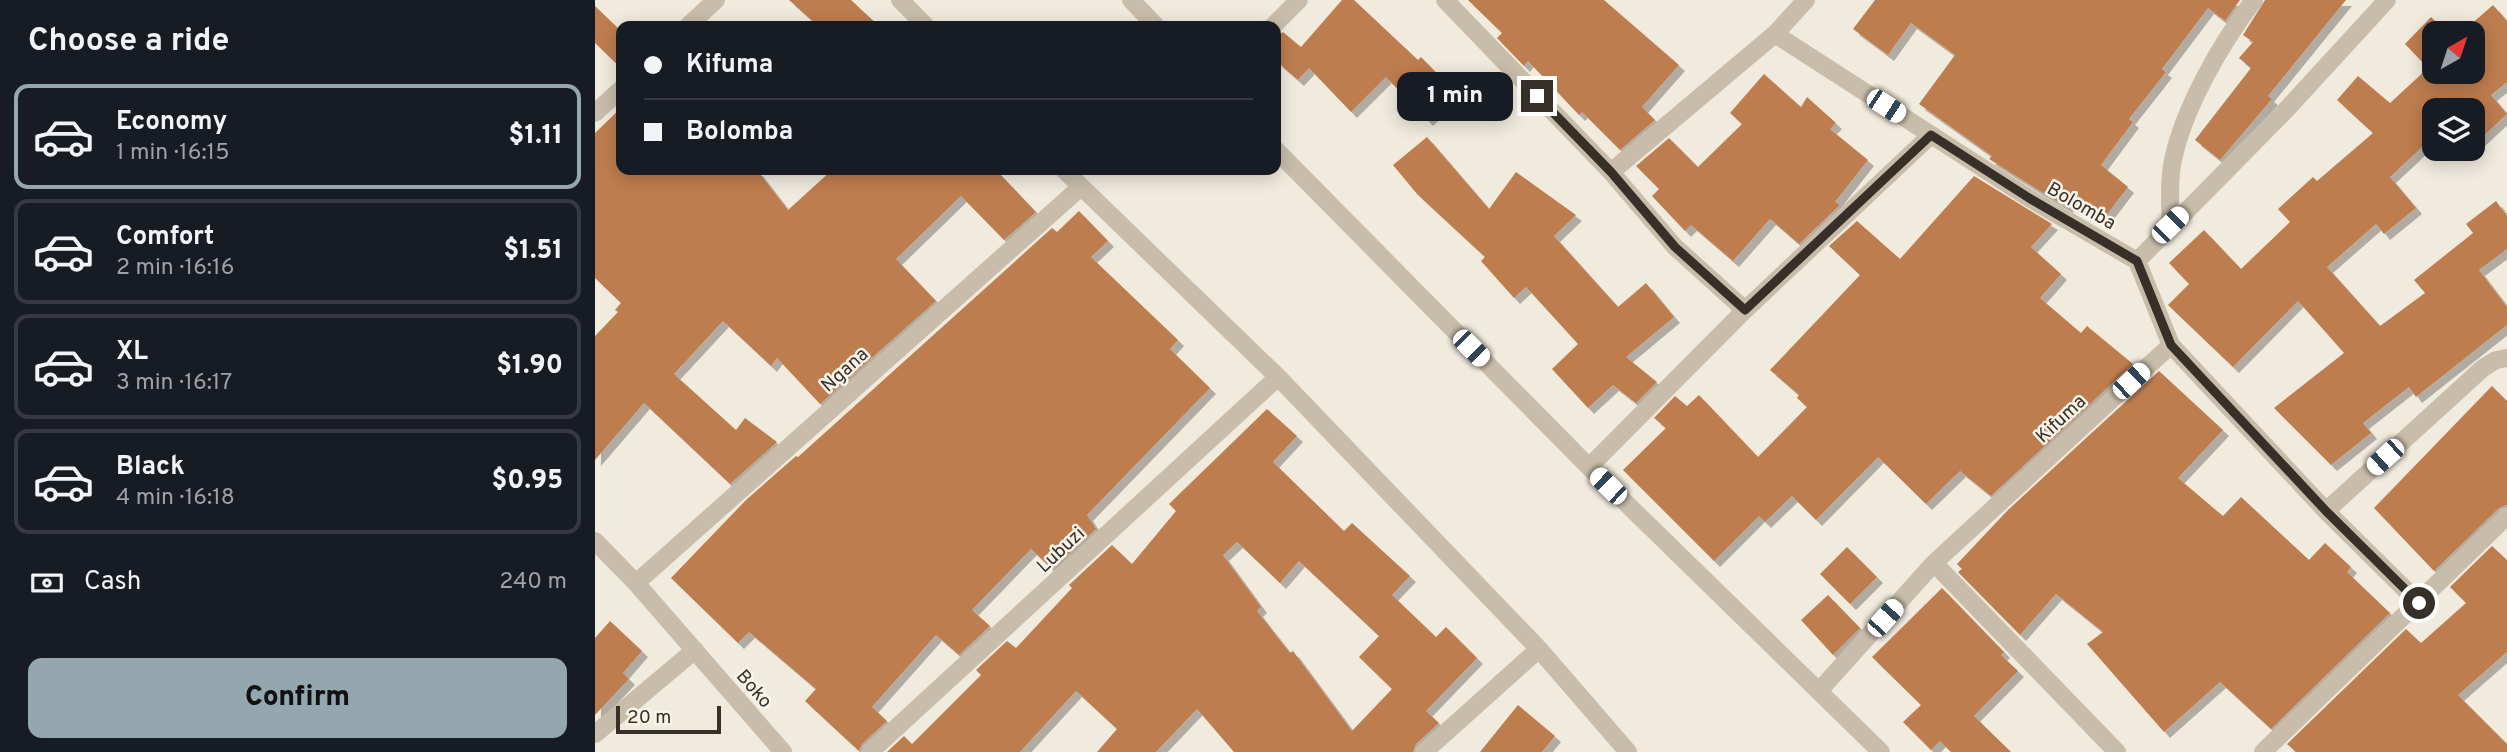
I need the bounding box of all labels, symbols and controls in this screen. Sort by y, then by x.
north arrow [2422,21,2485,84]
map controls [2422,21,2485,161]
text: Choose a ride [28,22,229,62]
text: Kifuma [686,49,773,82]
callout: 1 min [1397,72,1513,120]
route end [1521,80,1553,112]
text: 1 min [1427,82,1483,111]
car [1863,86,1910,126]
button: layers [2422,98,2485,161]
icon: car [32,105,95,168]
text: Economy [116,106,227,139]
text: Bolomba [686,116,793,149]
text: $1.11 [509,120,563,153]
text: 1 min · 16:15 [116,139,229,168]
street label: Bolomba [2042,177,2120,236]
car [2148,203,2193,247]
icon: car [32,220,95,283]
text: Comfort [116,221,214,254]
text: $1.51 [503,235,563,268]
text: 2 min · 16:16 [116,254,234,283]
car [1449,326,1494,370]
icon: car [32,335,95,398]
text: XL [116,336,148,369]
street label: Ngana [817,343,874,398]
text: $1.90 [496,350,563,383]
car [2109,359,2154,403]
text: 3 min · 16:17 [116,369,232,398]
street label: Kifuma [2031,390,2092,449]
car [2363,435,2408,479]
icon: car [32,450,95,513]
text: Black [116,451,185,484]
car [1586,464,1631,508]
text: $0.95 [492,465,563,498]
text: 4 min · 16:18 [116,484,235,513]
street label: Lubuzi [1032,522,1090,579]
icon: cash [28,564,66,602]
text: Cash [84,566,141,599]
text: 240 m [499,568,567,597]
route start [2403,587,2435,619]
car [1864,595,1907,641]
button: Confirm [28,658,567,738]
street label: Boko [730,665,777,714]
scale bar [616,703,721,735]
text: 20 m [627,706,671,730]

